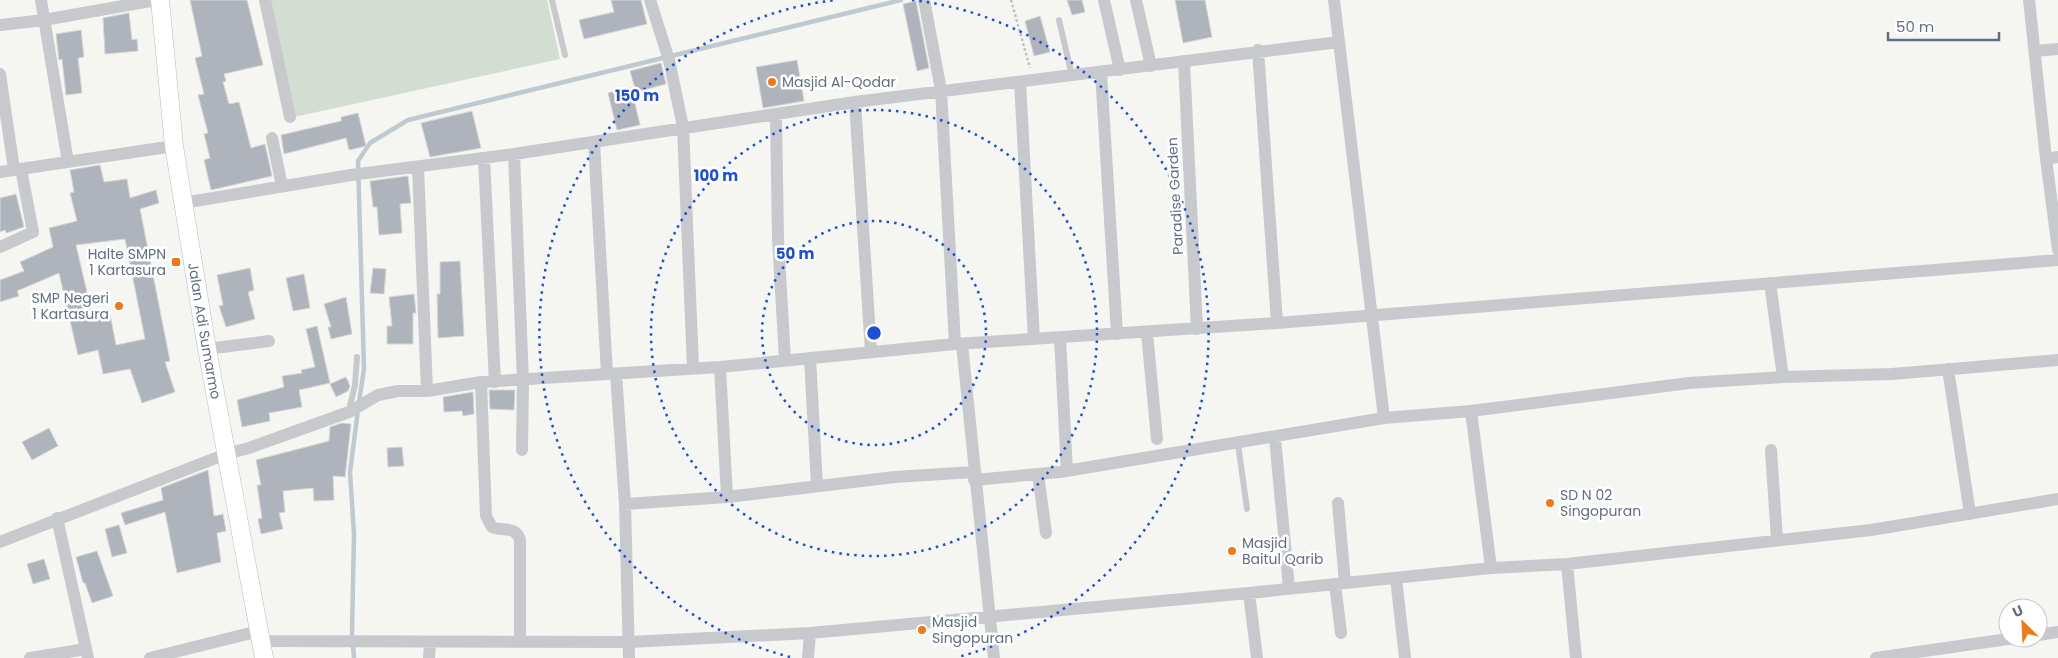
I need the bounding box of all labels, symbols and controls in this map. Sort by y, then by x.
scale bar [1888,10,1999,42]
text: 50 m [1896,16,1934,37]
place label: Masjid Al-Qodar [782,72,896,92]
marker: Masjid Al-Qodar [766,76,778,88]
text: 150 m [615,85,659,106]
street label: Paradise Garden [1162,137,1188,255]
text: 100 m [694,165,738,186]
text: 50 m [776,243,814,264]
place label: Halte SMPN 1 Kartasura [88,244,166,280]
marker: Halte SMPN 1 Kartasura [170,256,182,268]
street label: Jalan Adi Sumarmo [183,261,226,401]
place label: SMP Negeri 1 Kartasura [32,288,109,324]
marker: SMP Negeri 1 Kartasura [113,300,125,312]
centre of rings [865,324,883,342]
place label: SD N 02 Singopuran [1560,485,1641,521]
marker: SD N 02 Singopuran [1544,497,1556,509]
place label: Masjid Baitul Qarib [1242,533,1323,569]
marker: Masjid Baitul Qarib [1226,545,1238,557]
north arrow [1998,598,2048,648]
text: U [2009,600,2026,622]
place label: Masjid Singopuran [932,612,1013,648]
marker: Masjid Singopuran [916,624,928,636]

